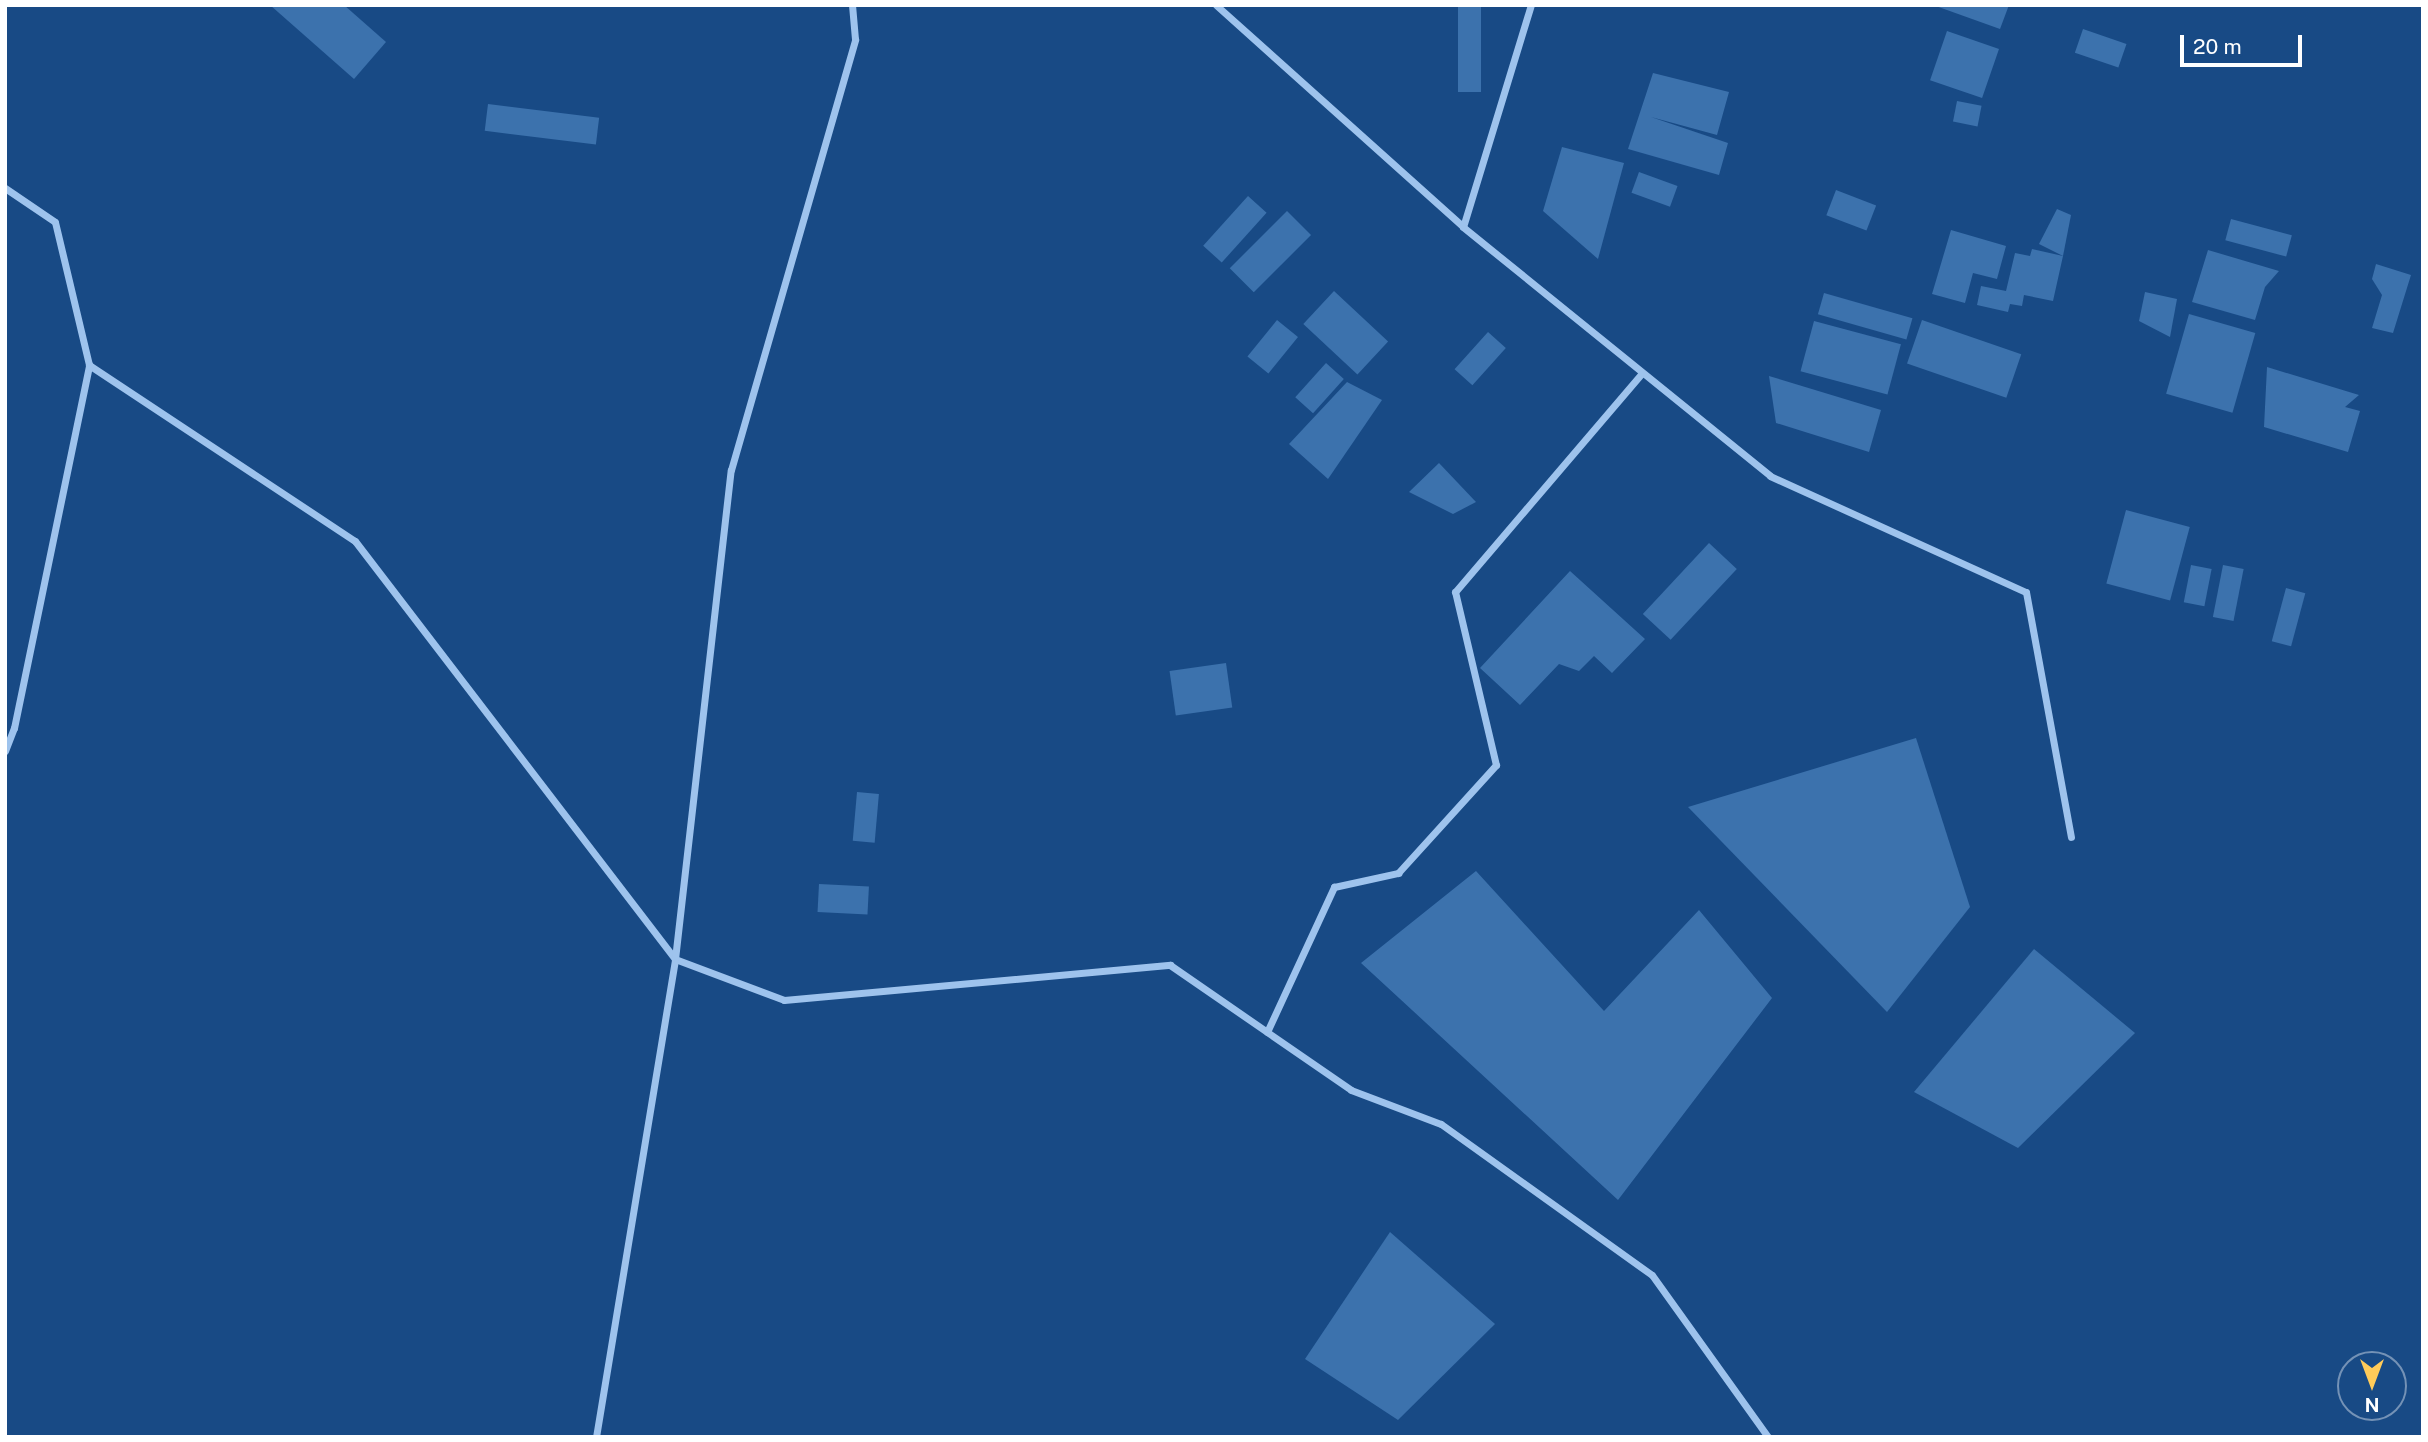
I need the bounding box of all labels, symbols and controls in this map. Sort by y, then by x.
scale bar [2183,21,2306,65]
text: 20 m [2193,34,2242,59]
north arrow [2337,1351,2407,1421]
text: N [2365,1394,2379,1416]

